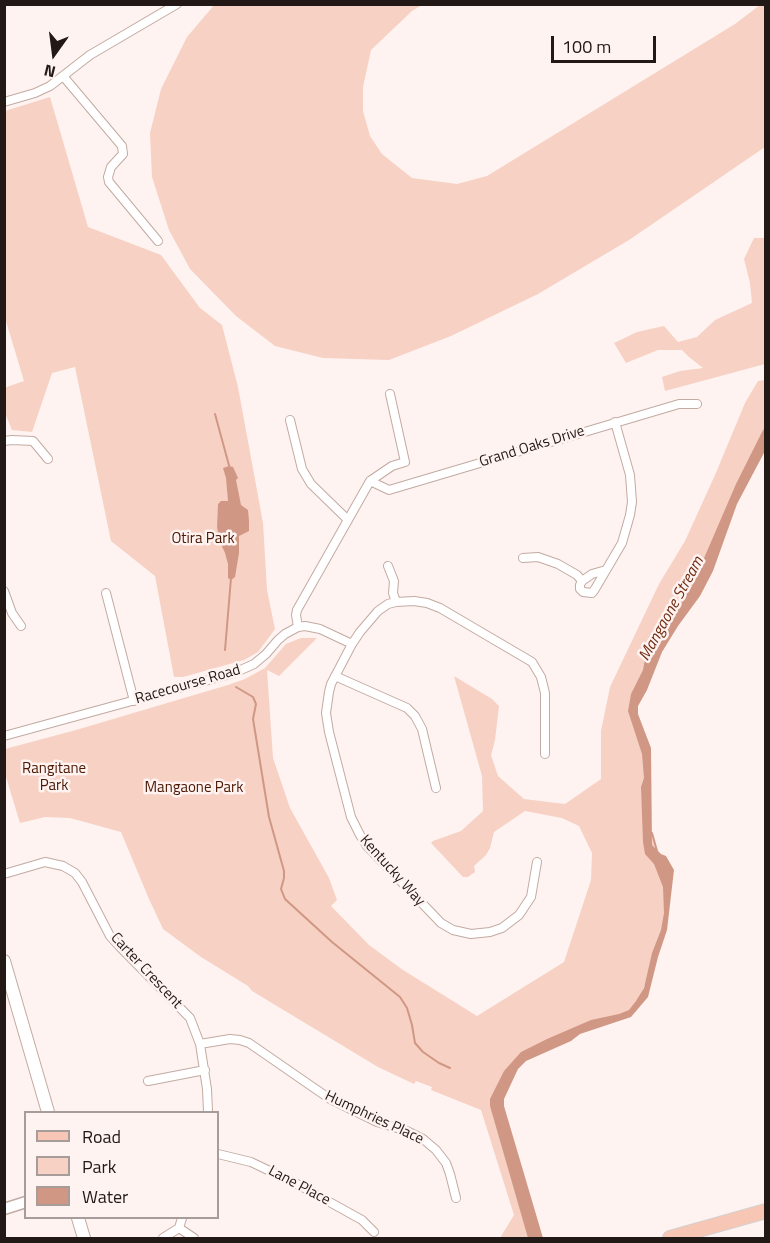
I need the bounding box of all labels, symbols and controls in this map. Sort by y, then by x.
north arrow [24,24,84,84]
scale bar [554,24,659,62]
text: 100 m [562,33,611,60]
text: N [41,58,58,84]
street label: Grand Oaks Drive [477,422,587,472]
park label: Otira Park [171,530,235,548]
water label: Mangaone Stream [635,553,709,665]
street label: Racecourse Road [133,661,243,709]
park label: Rangitane Park [22,760,86,795]
park label: Mangaone Park [145,779,243,797]
street label: Kentucky Way [355,832,429,910]
street label: Carter Crescent [106,929,186,1013]
street label: Humphries Place [322,1087,426,1149]
legend [24,1111,219,1219]
text: Road [82,1123,121,1150]
text: Park [82,1153,116,1180]
street label: Lane Place [265,1162,333,1210]
text: Water [82,1183,128,1210]

